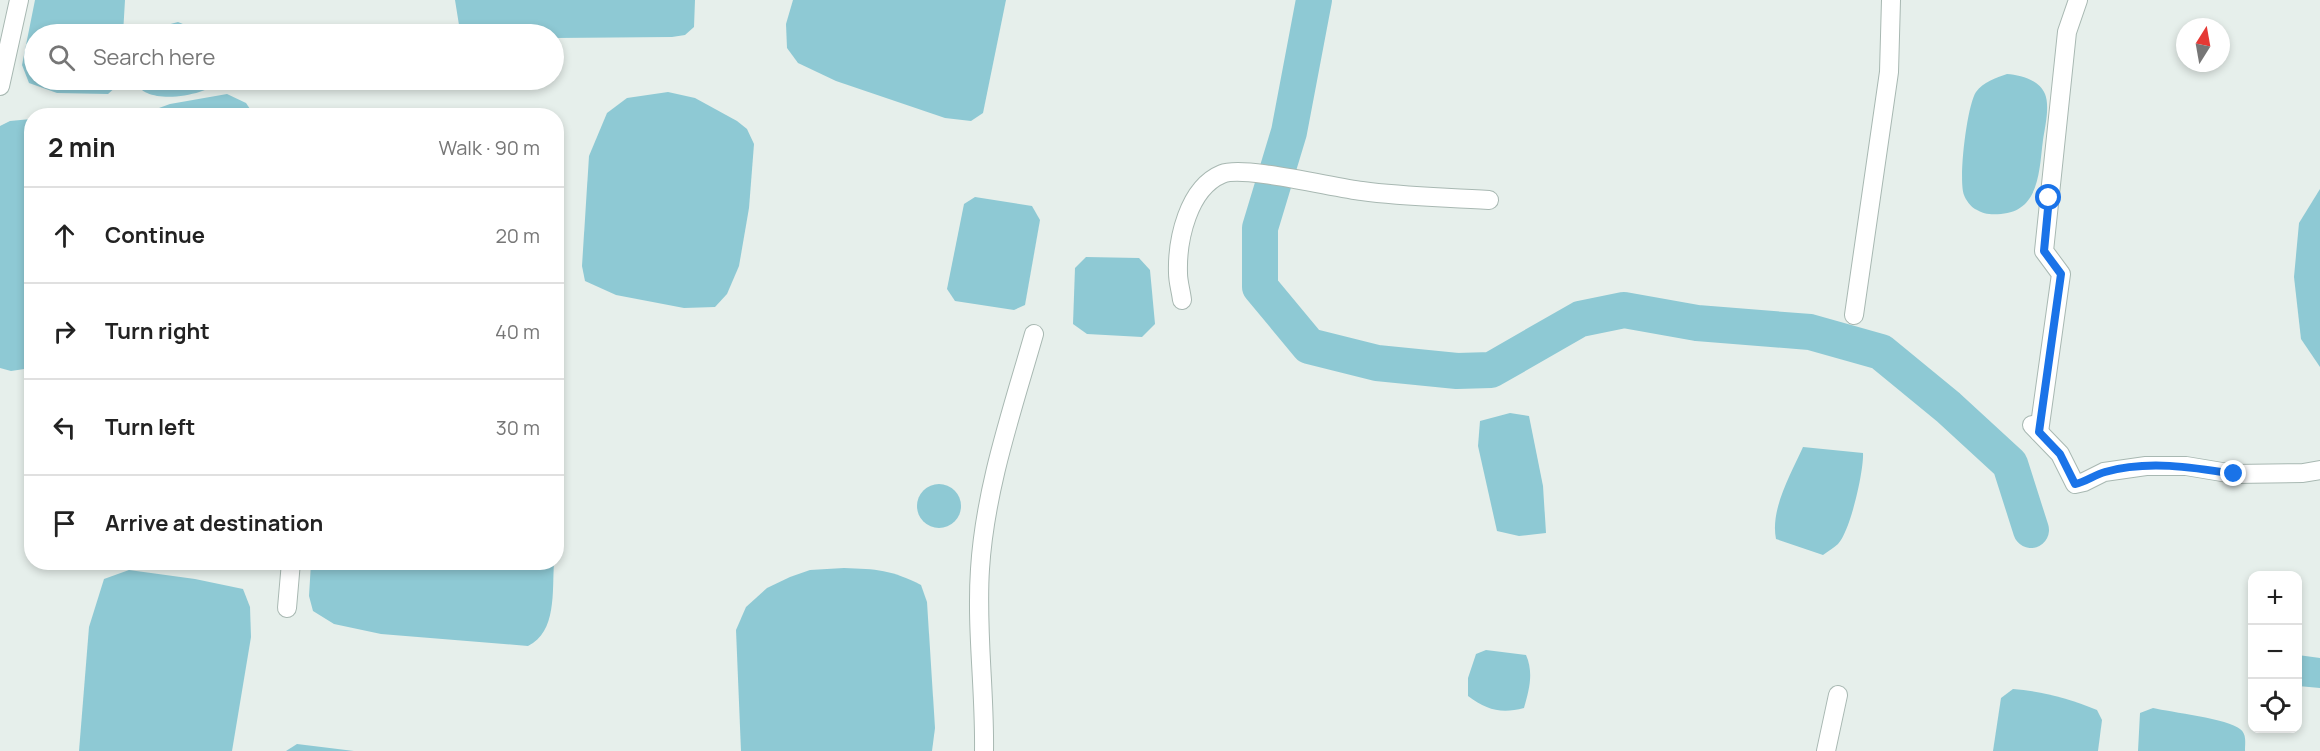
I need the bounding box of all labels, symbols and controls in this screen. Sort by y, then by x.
north arrow [2176,18,2230,72]
search box [24,24,564,90]
icon: search [45,41,78,74]
text: Search here [93,42,215,72]
text: 2 min [48,129,116,165]
text: Walk · 90 m [438,134,540,161]
route start [2035,184,2061,210]
icon: ahead [48,219,81,252]
text: Continue [105,220,205,250]
text: 20 m [495,222,540,249]
icon: right [48,315,81,348]
text: Turn right [105,316,210,346]
text: 40 m [495,318,540,345]
icon: left [48,411,81,444]
text: Turn left [105,412,195,442]
text: 30 m [496,414,540,441]
route end [2220,460,2246,486]
icon: arrive [48,507,81,540]
text: Arrive at destination [105,508,323,538]
map controls [2248,571,2302,733]
button: + [2248,571,2302,625]
button: − [2248,625,2302,679]
button: locate [2248,679,2302,733]

